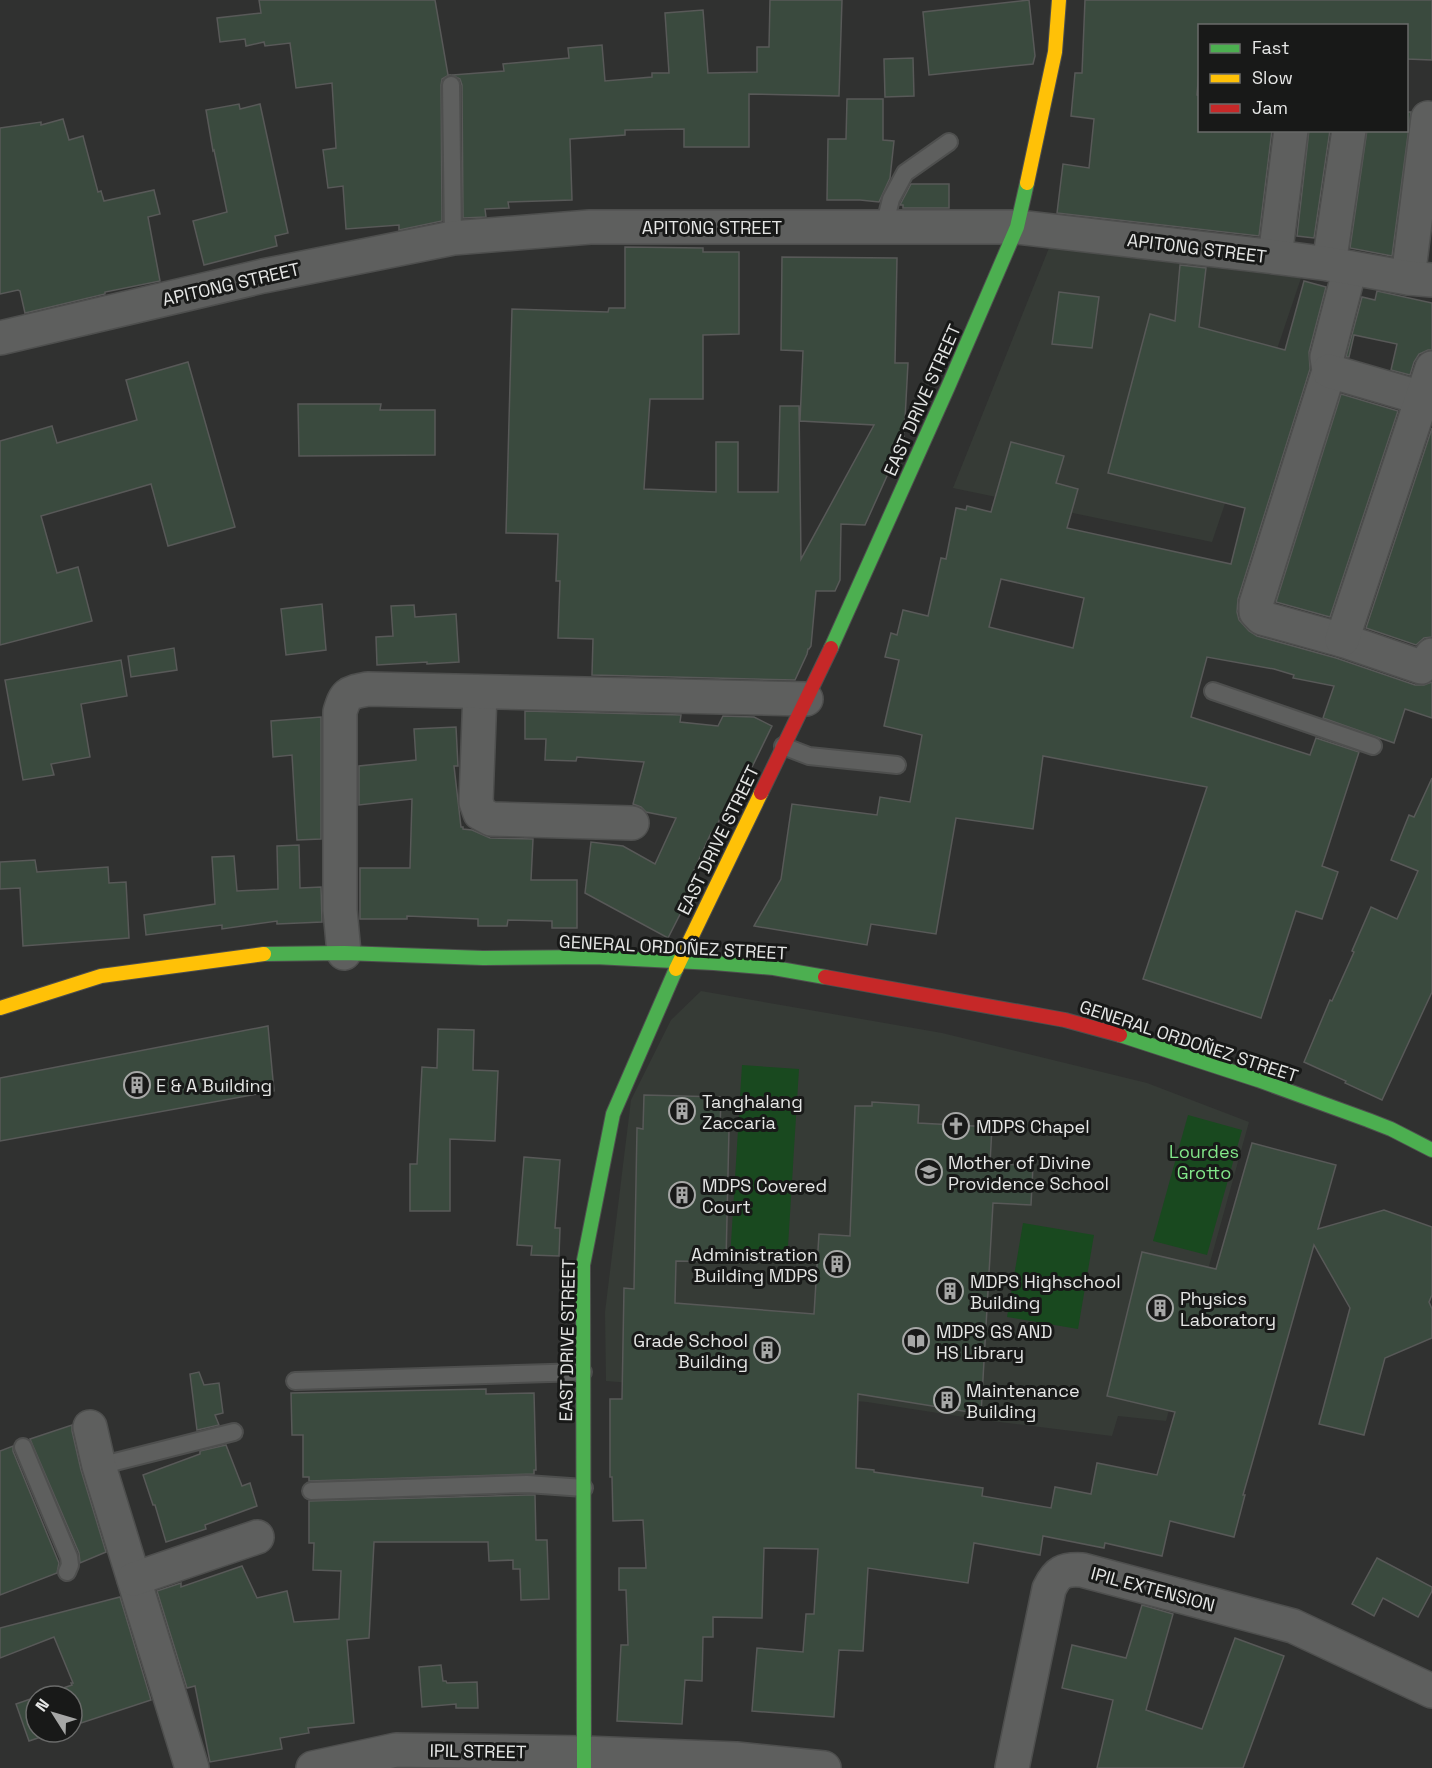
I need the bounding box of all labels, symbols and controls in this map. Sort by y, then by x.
legend [1198,24,1408,132]
text: Fast [1252,36,1289,59]
text: Slow [1252,66,1293,89]
text: Jam [1252,96,1288,119]
street label: APITONG STREET [642,216,783,239]
street label: APITONG STREET [1126,228,1268,268]
street label: APITONG STREET [160,257,302,311]
street label: EAST DRIVE STREET [878,320,966,479]
street label: EAST DRIVE STREET [672,761,764,919]
street label: GENERAL ORDOÑEZ STREET [558,930,788,964]
street label: GENERAL ORDOÑEZ STREET [1077,995,1302,1087]
building icon: E & A Building [122,1070,152,1100]
place label: E & A Building [156,1074,272,1097]
place label: Tanghalang Zaccaria [702,1090,803,1134]
building icon: Tanghalang Zaccaria [667,1096,697,1126]
church icon: MDPS Chapel [941,1111,971,1141]
place label: MDPS Chapel [976,1115,1090,1138]
park label: Lourdes Grotto [1169,1140,1239,1184]
place label: Mother of Divine Providence School [948,1151,1109,1195]
school or university icon: Mother of Divine Providence School [914,1157,944,1187]
place label: MDPS Covered Court [702,1174,827,1218]
building icon: MDPS Covered Court [667,1180,697,1210]
place label: Administration Building MDPS [691,1243,818,1287]
building icon: Administration Building MDPS [822,1249,852,1279]
street label: EAST DRIVE STREET [554,1258,580,1422]
place label: MDPS Highschool Building [970,1270,1121,1314]
building icon: MDPS Highschool Building [935,1276,965,1306]
place label: Physics Laboratory [1180,1287,1276,1331]
building icon: Physics Laboratory [1145,1293,1175,1323]
place label: MDPS GS AND HS Library [936,1320,1053,1364]
library icon: MDPS GS AND HS Library [901,1326,931,1356]
place label: Grade School Building [633,1329,748,1373]
building icon: Grade School Building [752,1335,782,1365]
place label: Maintenance Building [966,1379,1080,1423]
building icon: Maintenance Building [932,1385,962,1415]
street label: IPIL EXTENSION [1089,1561,1217,1617]
north arrow [24,1684,84,1744]
text: N [31,1695,54,1716]
street label: IPIL STREET [429,1739,527,1763]

